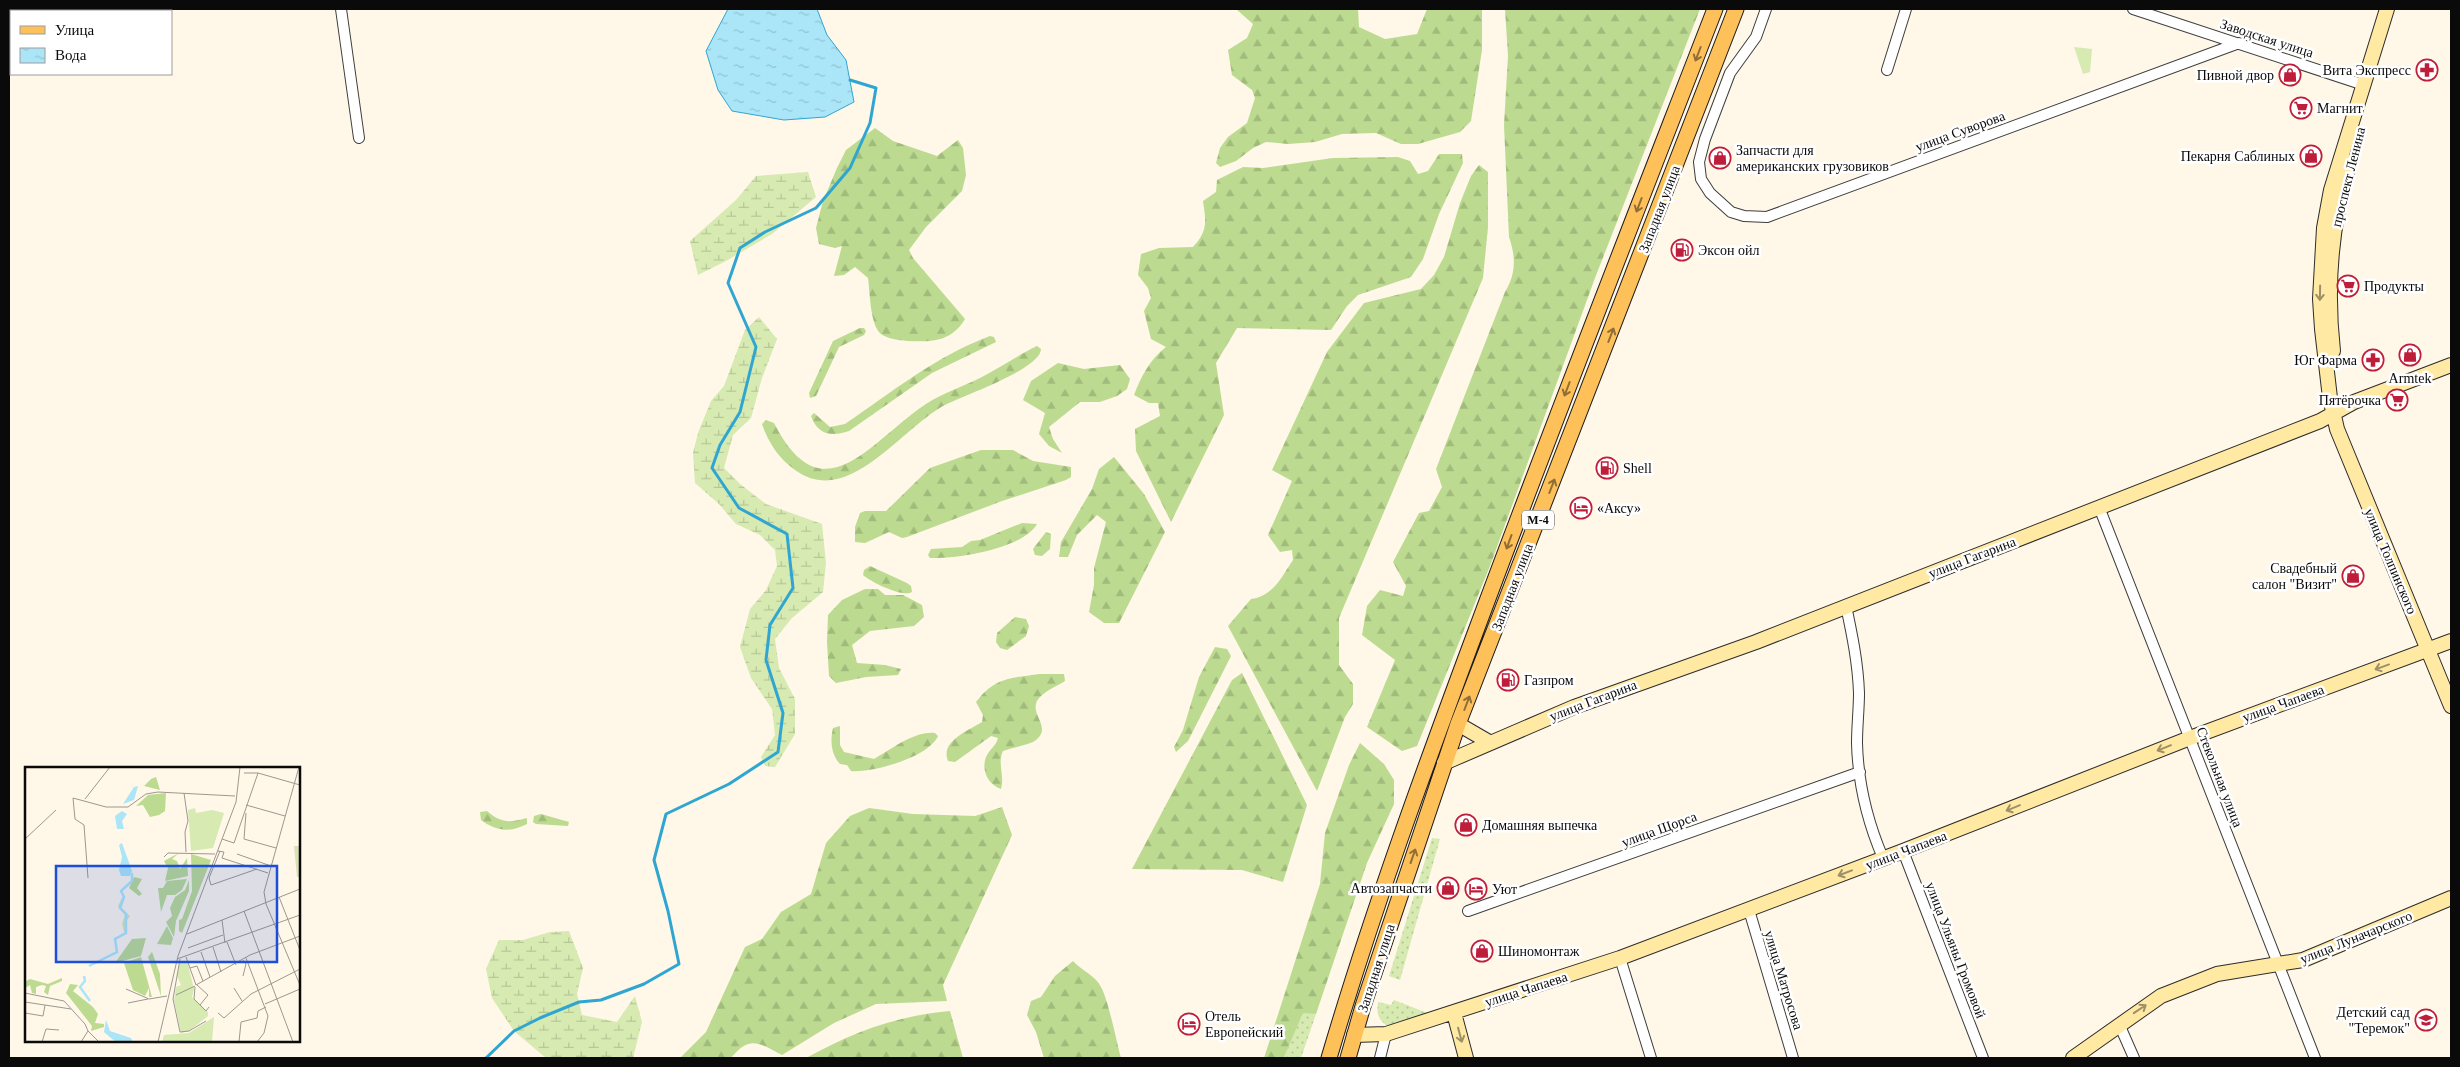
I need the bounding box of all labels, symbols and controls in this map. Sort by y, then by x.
legend [10,10,172,75]
street label: Заводская улица [2218,16,2316,61]
text: Улица [55,22,94,38]
one-way arrow [1693,46,1702,61]
text: Вода [55,47,87,63]
pharmacy icon: Вита Экспресс [2415,58,2439,82]
shop icon: Пивной двор [2278,63,2302,87]
place label: Вита Экспресс [2323,63,2411,78]
place label: Пивной двор [2197,68,2274,83]
supermarket icon: Магнит [2289,96,2313,120]
place label: Магнит [2317,101,2363,116]
street label: улица Суворова [1913,108,2008,155]
street label: проспект Ленина [2329,125,2368,229]
place label: Запчасти для американских грузовиков [1736,143,1889,174]
shop icon: Пекарня Саблиных [2299,144,2323,168]
shop icon: Запчасти для американских грузовиков [1708,146,1732,170]
place label: Пекарня Саблиных [2181,149,2295,164]
street label: Западная улица [1636,163,1683,255]
one-way arrow [1633,198,1642,213]
fuel station icon: Эксон ойл [1670,238,1694,262]
place label: Эксон ойл [1698,243,1759,258]
supermarket icon: Продукты [2336,274,2360,298]
place label: Продукты [2364,279,2425,294]
one-way arrow [2315,284,2325,301]
one-way arrow [1607,328,1616,343]
shop icon: Armtek [2398,343,2422,367]
pharmacy icon: Юг Фарма [2361,348,2385,372]
place label: Юг Фарма [2294,353,2358,368]
place label: Armtek [2389,371,2431,386]
one-way arrow [1561,382,1570,397]
supermarket icon: Пятёрочка [2385,388,2409,412]
place label: Пятёрочка [2319,393,2382,408]
fuel station icon: Shell [1595,456,1619,480]
place label: Shell [1623,461,1652,476]
one-way arrow [1547,479,1557,494]
hotel icon: «Аксу» [1569,496,1593,520]
place label: «Аксу» [1597,501,1641,516]
street label: улица Толпинского [2361,506,2420,616]
road number: М-4 [1522,510,1554,530]
one-way arrow [1504,533,1513,549]
street label: улица Гагарина [1926,534,2019,581]
street label: Западная улица [1489,541,1536,633]
place label: Свадебный салон "Визит" [2252,561,2338,592]
shop icon: Свадебный салон "Визит" [2341,564,2365,588]
one-way arrow [2375,663,2390,672]
fuel station icon: Газпром [1496,668,1520,692]
place label: Газпром [1524,673,1574,688]
street label: улица Гагарина [1547,677,1640,724]
street label: улица Чапаева [2240,681,2327,725]
one-way arrow [1463,695,1472,711]
street label: Стекольная улица [2194,725,2246,830]
one-way arrow [2157,743,2172,753]
inset map [25,767,300,1042]
one-way arrow [2006,804,2021,813]
street label: улица Щорса [1620,809,1699,850]
shop icon: Домашняя выпечка [1454,813,1478,837]
place label: Домашняя выпечка [1482,818,1598,833]
street label: улица Чапаева [1863,828,1950,873]
one-way arrow [1409,849,1418,864]
one-way arrow [1838,869,1853,878]
shop icon: Автозапчасти [1436,876,1460,900]
hotel icon: Уют [1464,877,1488,901]
street label: улица Ульяны Громовой [1923,880,1989,1021]
place label: Автозапчасти [1351,881,1433,896]
place label: Уют [1492,882,1517,897]
street label: улица Луначарского [2298,908,2414,967]
street label: Западная улица [1355,921,1398,1014]
street label: улица Матросова [1761,929,1806,1032]
shop icon: Шиномонтаж [1470,939,1494,963]
place label: Шиномонтаж [1498,944,1580,959]
street label: улица Чапаева [1483,969,1570,1010]
one-way arrow [2133,1004,2147,1014]
place label: Детский сад "Теремок" [2337,1005,2410,1036]
school or university icon: Детский сад "Теремок" [2414,1008,2438,1032]
place label: Отель Европейский [1205,1009,1284,1040]
hotel icon: Отель Европейский [1177,1012,1201,1036]
one-way arrow [1456,1027,1465,1043]

